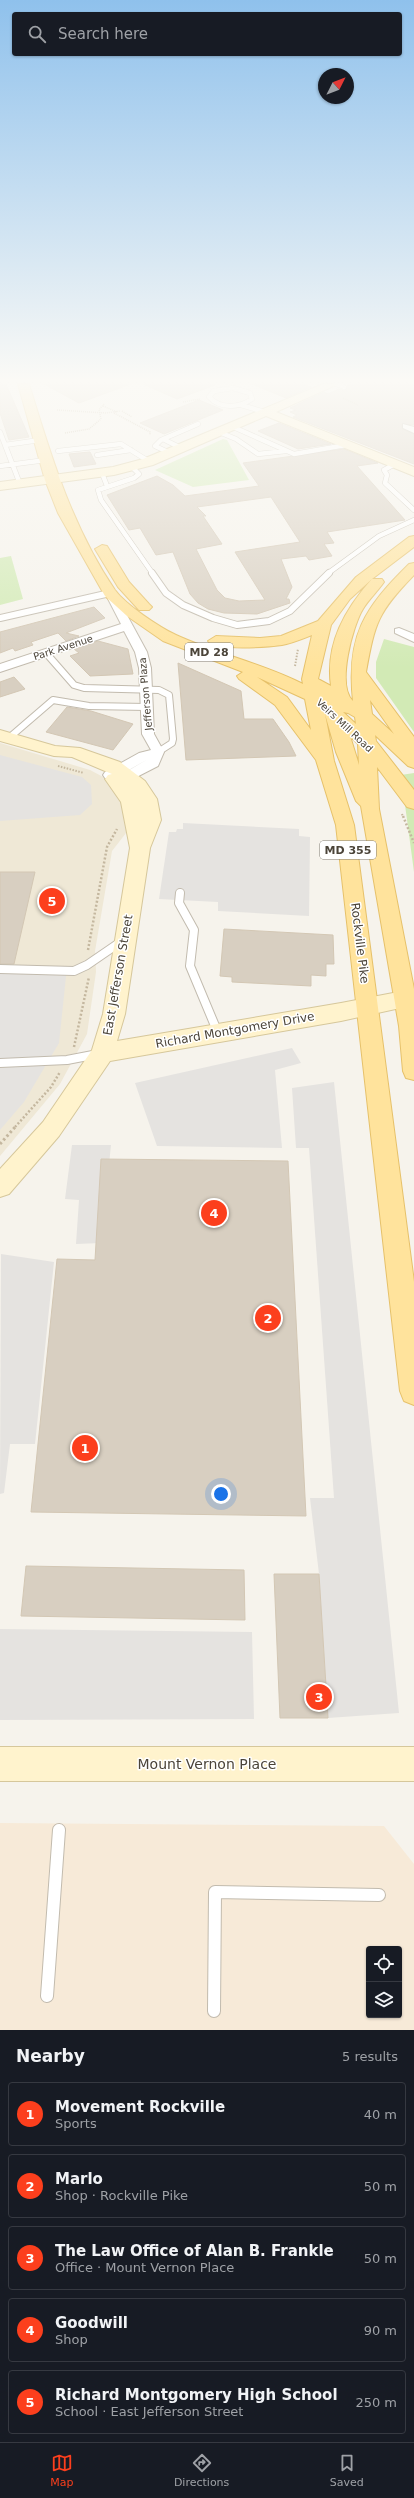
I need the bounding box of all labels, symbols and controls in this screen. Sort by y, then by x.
search box [12,12,402,56]
icon: search [26,23,48,45]
text: Search here [58,25,148,43]
north arrow [318,68,354,104]
street label: Park Avenue [32,633,94,662]
road number: MD 28 [185,643,233,661]
street label: Jefferson Plaza [137,657,154,732]
street label: Veirs Mill Road [314,697,375,754]
road number: MD 355 [320,841,376,859]
pin: 5 [39,886,65,916]
street label: Rockville Pike [348,902,372,984]
street label: East Jefferson Street [100,913,136,1037]
street label: Richard Montgomery Drive [154,1009,316,1051]
pin: 4 [201,1198,227,1228]
pin: 2 [255,1303,281,1333]
pin: 1 [72,1433,98,1463]
your location [211,1484,231,1504]
pin: 3 [306,1682,332,1712]
street label: Mount Vernon Place [138,1756,276,1772]
map controls [366,1946,402,2018]
button: locate [366,1946,402,1982]
button: layers [366,1982,402,2018]
text: Nearby [16,2046,85,2066]
text: 5 results [342,2049,398,2064]
text: Movement Rockville [55,2098,225,2116]
text: 1 [25,2107,35,2122]
text: 40 m [364,2107,397,2122]
text: Sports [55,2116,97,2131]
text: Marlo [55,2170,103,2188]
text: 2 [25,2179,35,2194]
text: 50 m [364,2179,397,2194]
text: Shop · Rockville Pike [55,2188,188,2203]
text: The Law Office of Alan B. Frankle [55,2242,334,2260]
text: 3 [25,2251,35,2266]
text: 50 m [364,2251,397,2266]
text: Office · Mount Vernon Place [55,2260,234,2275]
text: Goodwill [55,2314,128,2332]
text: 4 [25,2323,35,2338]
text: 90 m [364,2323,397,2338]
text: Shop [55,2332,88,2347]
text: Richard Montgomery High School [55,2386,338,2404]
text: 5 [25,2395,35,2410]
text: 250 m [355,2395,397,2410]
text: School · East Jefferson Street [55,2404,243,2419]
tab: Map [50,2452,73,2489]
tab: Directions [174,2452,229,2489]
tab: Saved [330,2452,364,2489]

